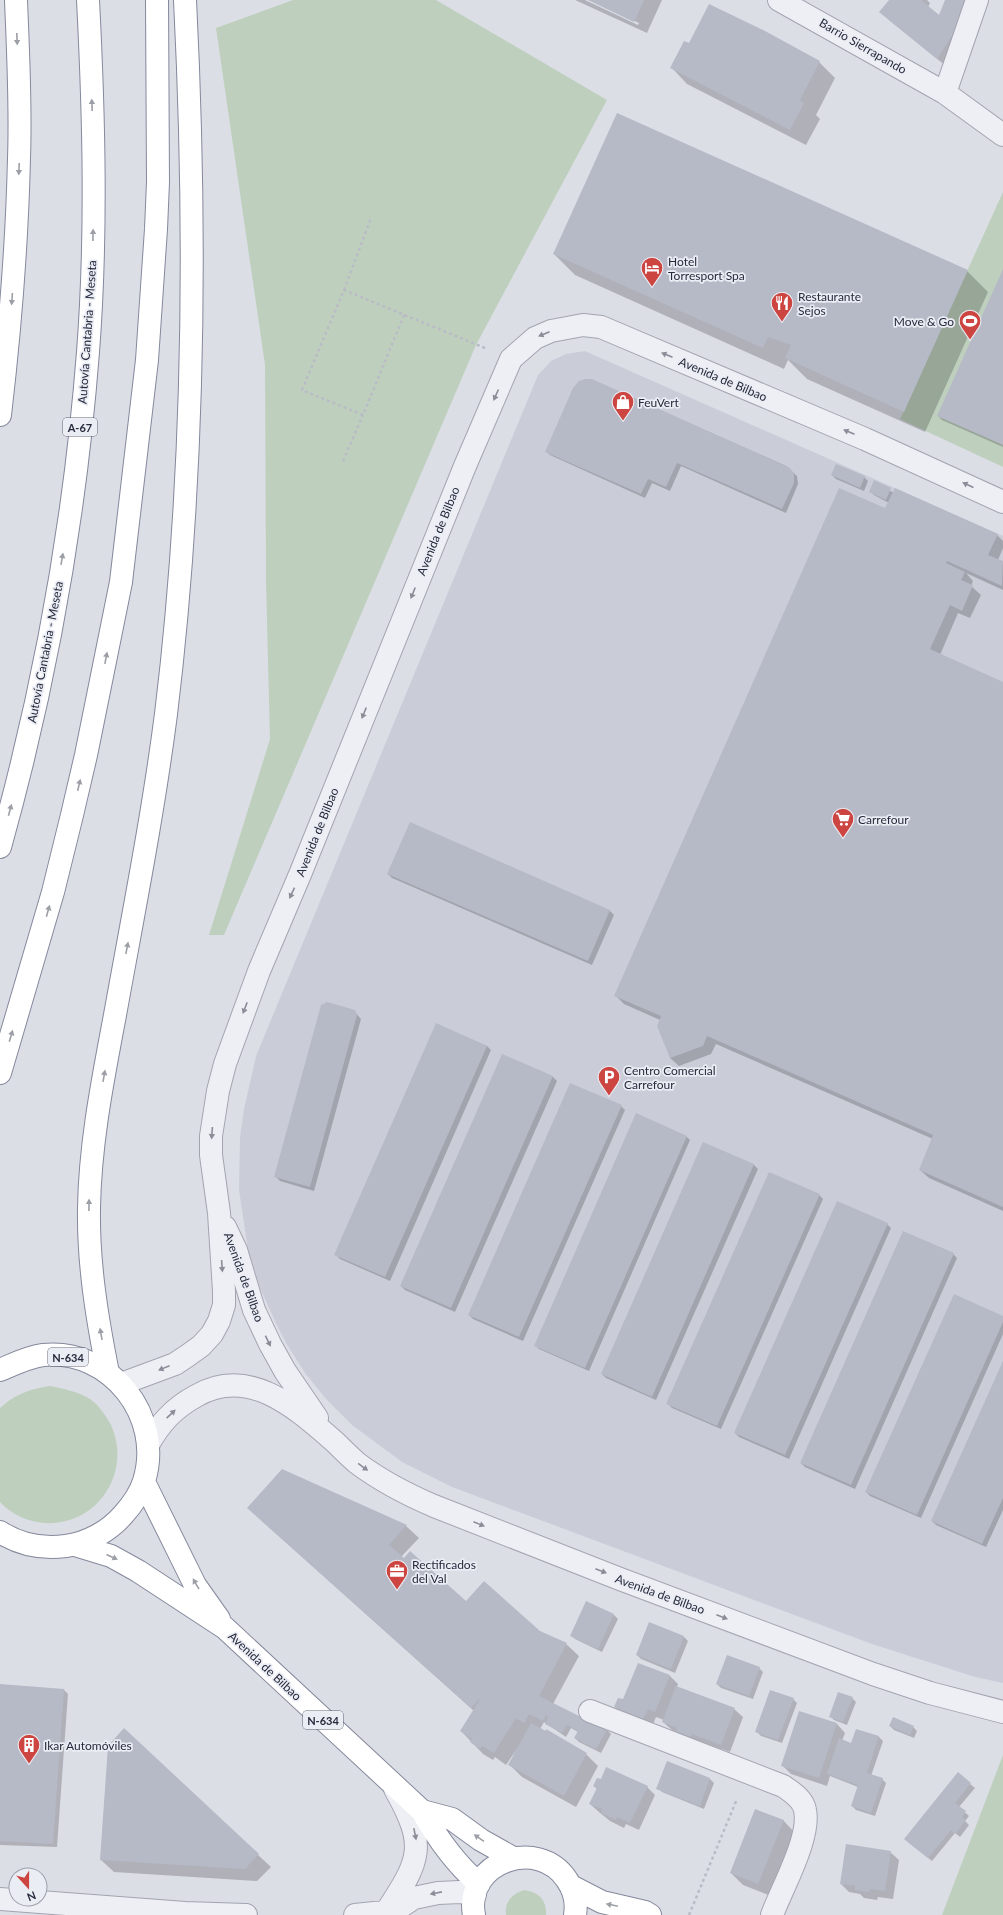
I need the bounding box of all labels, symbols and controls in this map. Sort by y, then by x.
street label: Barrio Sierrapando [817,15,909,77]
one-way arrow [14,33,21,45]
one-way arrow [89,98,95,111]
one-way arrow [16,163,22,176]
one-way arrow [90,228,96,241]
place label: Hotel Torresport Spa [668,254,745,283]
hotel icon: Hotel Torresport Spa [639,255,665,288]
street label: Autovía Cantabria - Meseta [74,260,100,404]
place label: Restaurante Sejos [798,289,861,318]
restaurant icon: Restaurante Sejos [769,290,795,323]
one-way arrow [8,293,15,305]
sports icon: Move & Go [957,308,983,341]
place label: Move & Go [894,314,954,329]
one-way arrow [538,331,550,337]
one-way arrow [662,352,673,358]
street label: Avenida de Bilbao [677,354,770,404]
one-way arrow [492,389,499,401]
shop icon: FeuVert [610,389,636,422]
place label: FeuVert [638,395,680,410]
road number: A-67 [63,418,97,436]
one-way arrow [843,429,855,435]
one-way arrow [961,482,973,488]
street label: Avenida de Bilbao [413,484,463,578]
one-way arrow [60,553,66,565]
street label: Autovía Cantabria - Meseta [24,580,66,724]
one-way arrow [410,587,416,599]
one-way arrow [103,651,109,664]
one-way arrow [361,708,367,720]
one-way arrow [77,779,83,791]
street label: Avenida de Bilbao [292,785,342,879]
one-way arrow [8,803,14,816]
supermarket icon: Carrefour [830,806,856,839]
place label: Carrefour [858,812,909,827]
one-way arrow [288,887,294,899]
one-way arrow [45,905,51,917]
one-way arrow [124,942,130,954]
one-way arrow [242,1002,248,1014]
one-way arrow [8,1029,14,1041]
place label: Centro Comercial Carrefour [624,1063,716,1092]
parking icon: Centro Comercial Carrefour [596,1064,622,1097]
one-way arrow [101,1070,107,1082]
one-way arrow [208,1127,215,1139]
one-way arrow [86,1198,92,1211]
street label: Avenida de Bilbao [221,1230,267,1324]
one-way arrow [219,1260,226,1272]
one-way arrow [97,1328,103,1341]
one-way arrow [265,1335,271,1346]
road number: N-634 [48,1348,88,1366]
one-way arrow [158,1365,169,1371]
one-way arrow [166,1410,176,1419]
one-way arrow [358,1463,369,1471]
one-way arrow [474,1522,486,1528]
one-way arrow [106,1554,118,1560]
place label: Rectificados del Val [412,1557,476,1586]
office icon: Rectificados del Val [384,1558,410,1591]
one-way arrow [595,1569,607,1575]
street label: Avenida de Bilbao [613,1571,707,1617]
one-way arrow [192,1578,199,1590]
one-way arrow [717,1614,729,1620]
street label: Avenida de Bilbao [225,1628,305,1704]
road number: N-634 [303,1711,343,1729]
building icon: Ikar Automóviles [16,1732,42,1765]
place label: Ikar Automóviles [44,1738,132,1753]
one-way arrow [412,1828,418,1840]
one-way arrow [474,1834,484,1842]
north arrow [8,1867,48,1907]
text: N [25,1889,38,1904]
one-way arrow [430,1891,442,1897]
one-way arrow [606,1901,619,1907]

